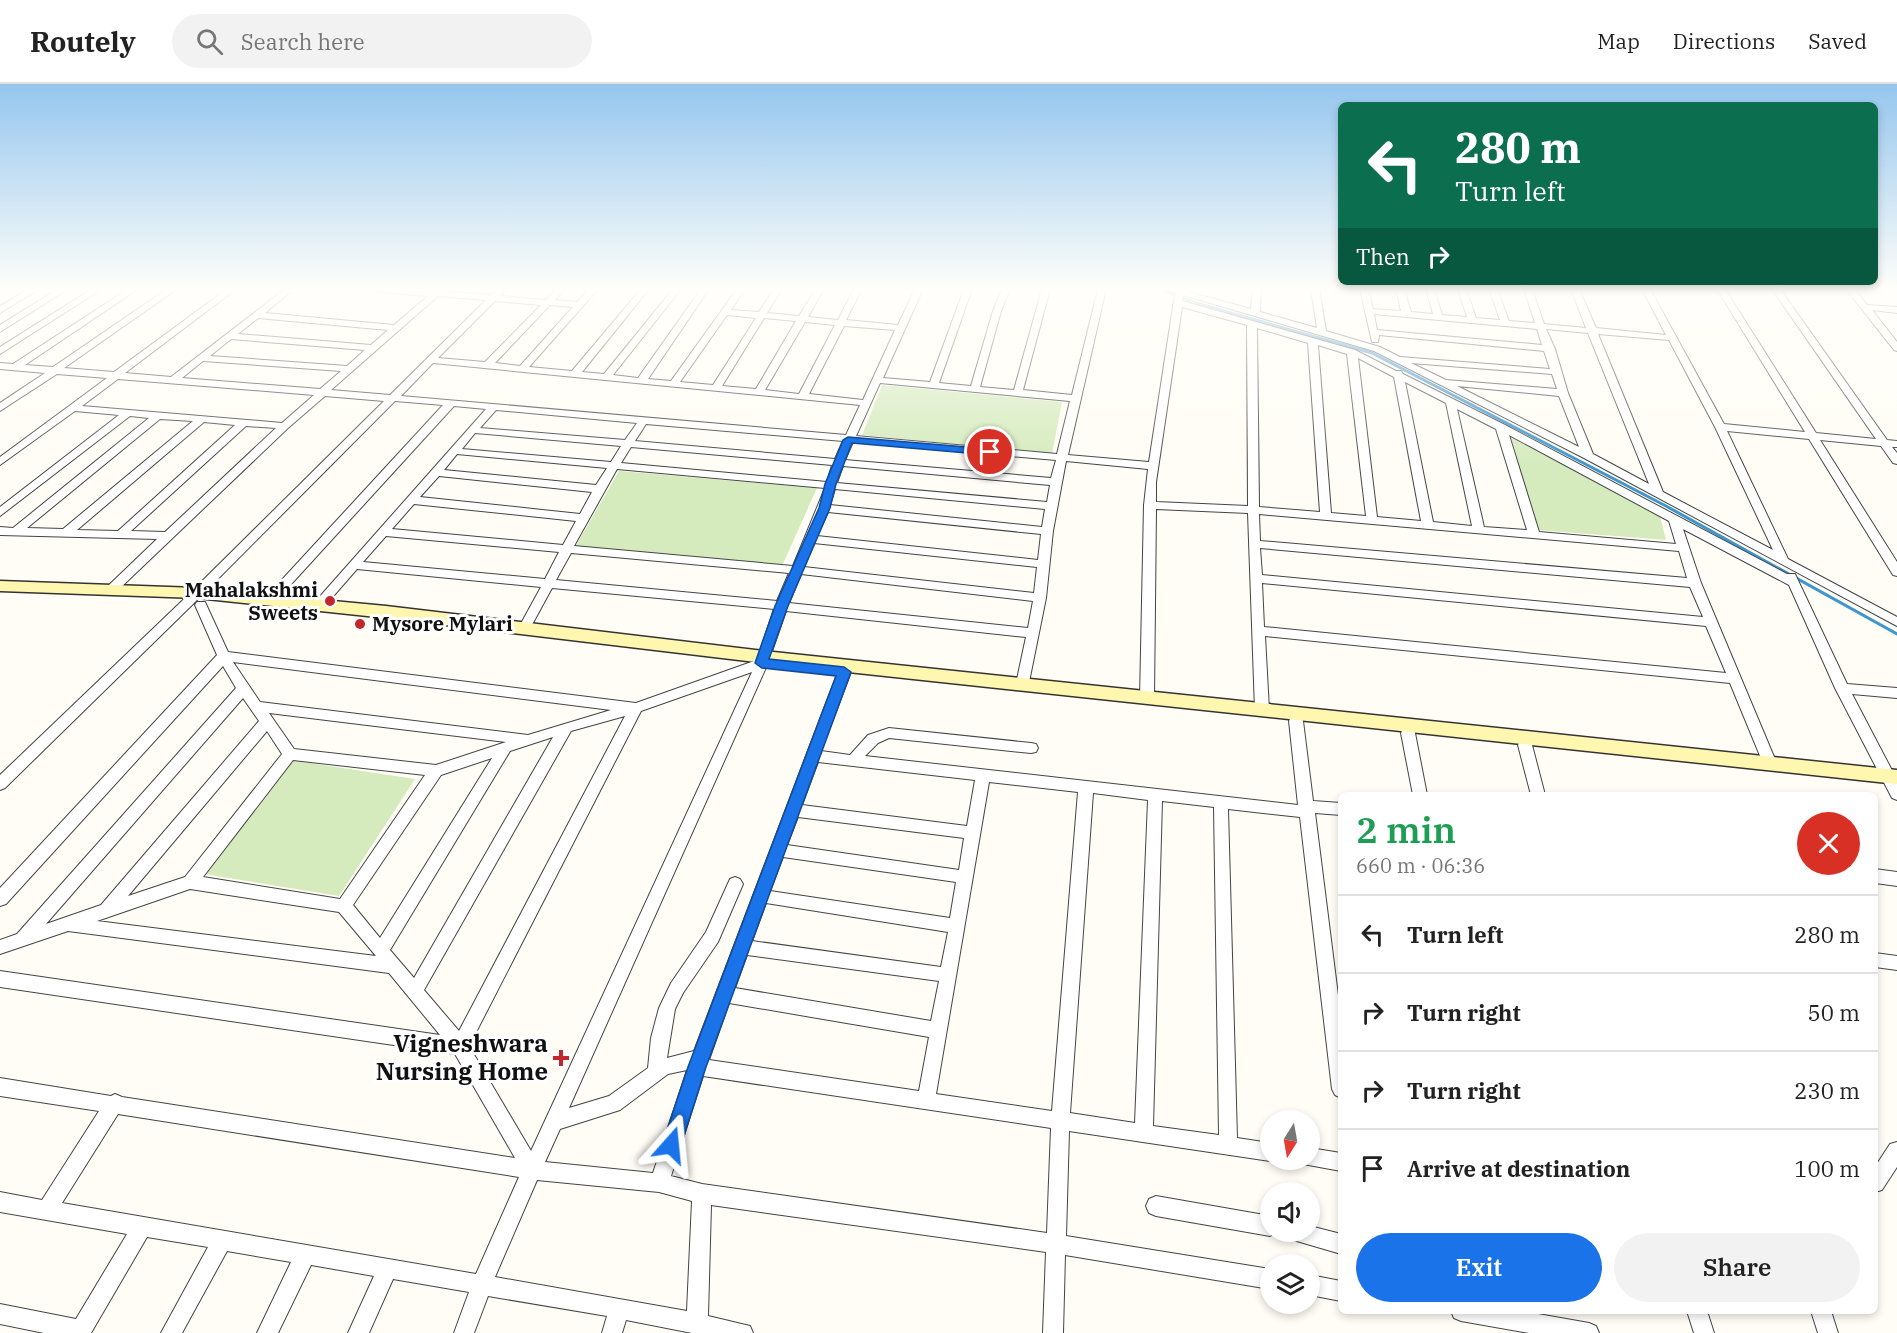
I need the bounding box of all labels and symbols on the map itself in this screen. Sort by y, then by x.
pin [964,426,1015,477]
place label: Mahalakshmi Sweets [185,576,318,626]
marker: Mahalakshmi Sweets [323,594,337,608]
place label: Mysore Mylari [372,610,513,637]
marker: Mysore Mylari [353,617,367,631]
place label: Vigneshwara Nursing Home [376,1027,548,1087]
marker: Vigneshwara Nursing Home [552,1049,570,1067]
north arrow [1260,1110,1320,1170]
position arrow [639,1113,703,1177]

